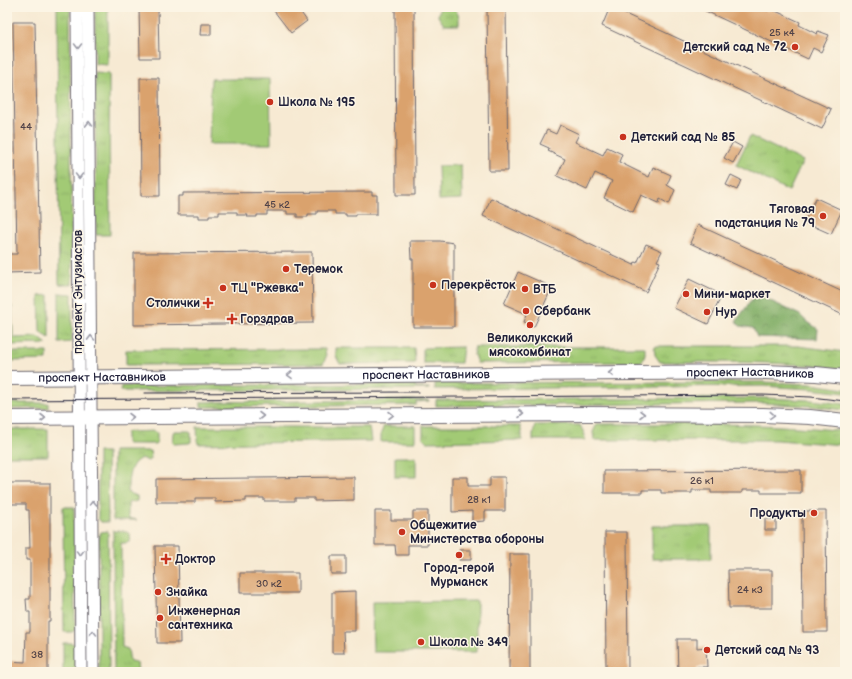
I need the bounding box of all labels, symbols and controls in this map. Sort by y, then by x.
house number: 25 к4 [769,27,795,39]
place label: Детский сад № 72 [683,40,788,55]
marker: Детский сад № 72 [790,42,800,52]
one-way arrow [74,43,82,49]
place label: Школа № 195 [278,95,355,110]
marker: Школа № 195 [265,97,275,107]
house number: 44 [20,121,32,133]
one-way arrow [85,121,93,127]
place label: Детский сад № 85 [631,130,735,145]
marker: Детский сад № 85 [618,132,628,142]
one-way arrow [74,173,83,179]
house number: 45 к2 [264,199,290,211]
place label: Тяговая подстанция № 79 [715,202,815,231]
marker: Тяговая подстанция № 79 [818,211,828,221]
street label: проспект Энтузиастов [71,229,86,354]
place label: Теремок [294,262,343,277]
marker: Теремок [281,264,291,274]
place label: Перекрёсток [441,278,516,293]
marker: Перекрёсток [428,280,438,290]
place label: ТЦ "Ржевка" [231,281,304,296]
place label: ВТБ [533,282,557,297]
marker: ТЦ "Ржевка" [218,283,228,293]
marker: ВТБ [520,284,530,294]
place label: Мини-маркет [694,287,771,302]
marker: Мини-маркет [681,289,691,299]
place label: Столички [146,296,200,311]
marker: Столички [203,298,213,308]
place label: Сбербанк [534,304,591,319]
place label: Нур [715,305,737,320]
marker: Сбербанк [521,306,531,316]
marker: Нур [702,307,712,317]
place label: Горздрав [240,312,294,327]
marker: Горздрав [227,314,237,324]
marker: Великолукский мясокомбинат [525,320,535,330]
place label: Великолукский мясокомбинат [487,331,573,360]
one-way arrow [87,335,95,341]
street label: проспект Наставников [686,365,815,382]
street label: проспект Наставников [362,367,491,383]
one-way arrow [608,369,614,377]
street label: проспект Наставников [38,370,167,386]
one-way arrow [287,371,293,379]
one-way arrow [518,410,524,418]
one-way arrow [639,410,645,418]
one-way arrow [388,411,394,419]
one-way arrow [769,411,775,420]
one-way arrow [258,412,264,420]
one-way arrow [128,413,134,421]
one-way arrow [40,414,46,422]
house number: 26 к1 [690,475,714,487]
house number: 28 к1 [467,494,491,506]
one-way arrow [89,500,97,506]
place label: Продукты [749,506,806,521]
marker: Продукты [809,508,819,518]
place label: Общежитие Министерства обороны [410,518,544,547]
marker: Общежитие Министерства обороны [397,527,407,537]
one-way arrow [76,550,85,556]
marker: Город-герой Мурманск [454,550,464,560]
place label: Доктор [175,552,216,567]
marker: Доктор [160,553,172,565]
place label: Город-герой Мурманск [424,561,494,590]
house number: 30 к2 [256,578,282,590]
house number: 24 к3 [737,584,763,596]
place label: Знайка [166,585,209,600]
marker: Знайка [153,587,163,597]
place label: Инженерная сантехника [168,604,240,633]
marker: Инженерная сантехника [155,613,165,623]
one-way arrow [89,630,97,636]
place label: Школа № 349 [429,635,508,650]
marker: Школа № 349 [416,637,426,647]
place label: Детский сад № 93 [715,643,819,658]
marker: Детский сад № 93 [702,645,712,655]
house number: 38 [31,649,43,661]

